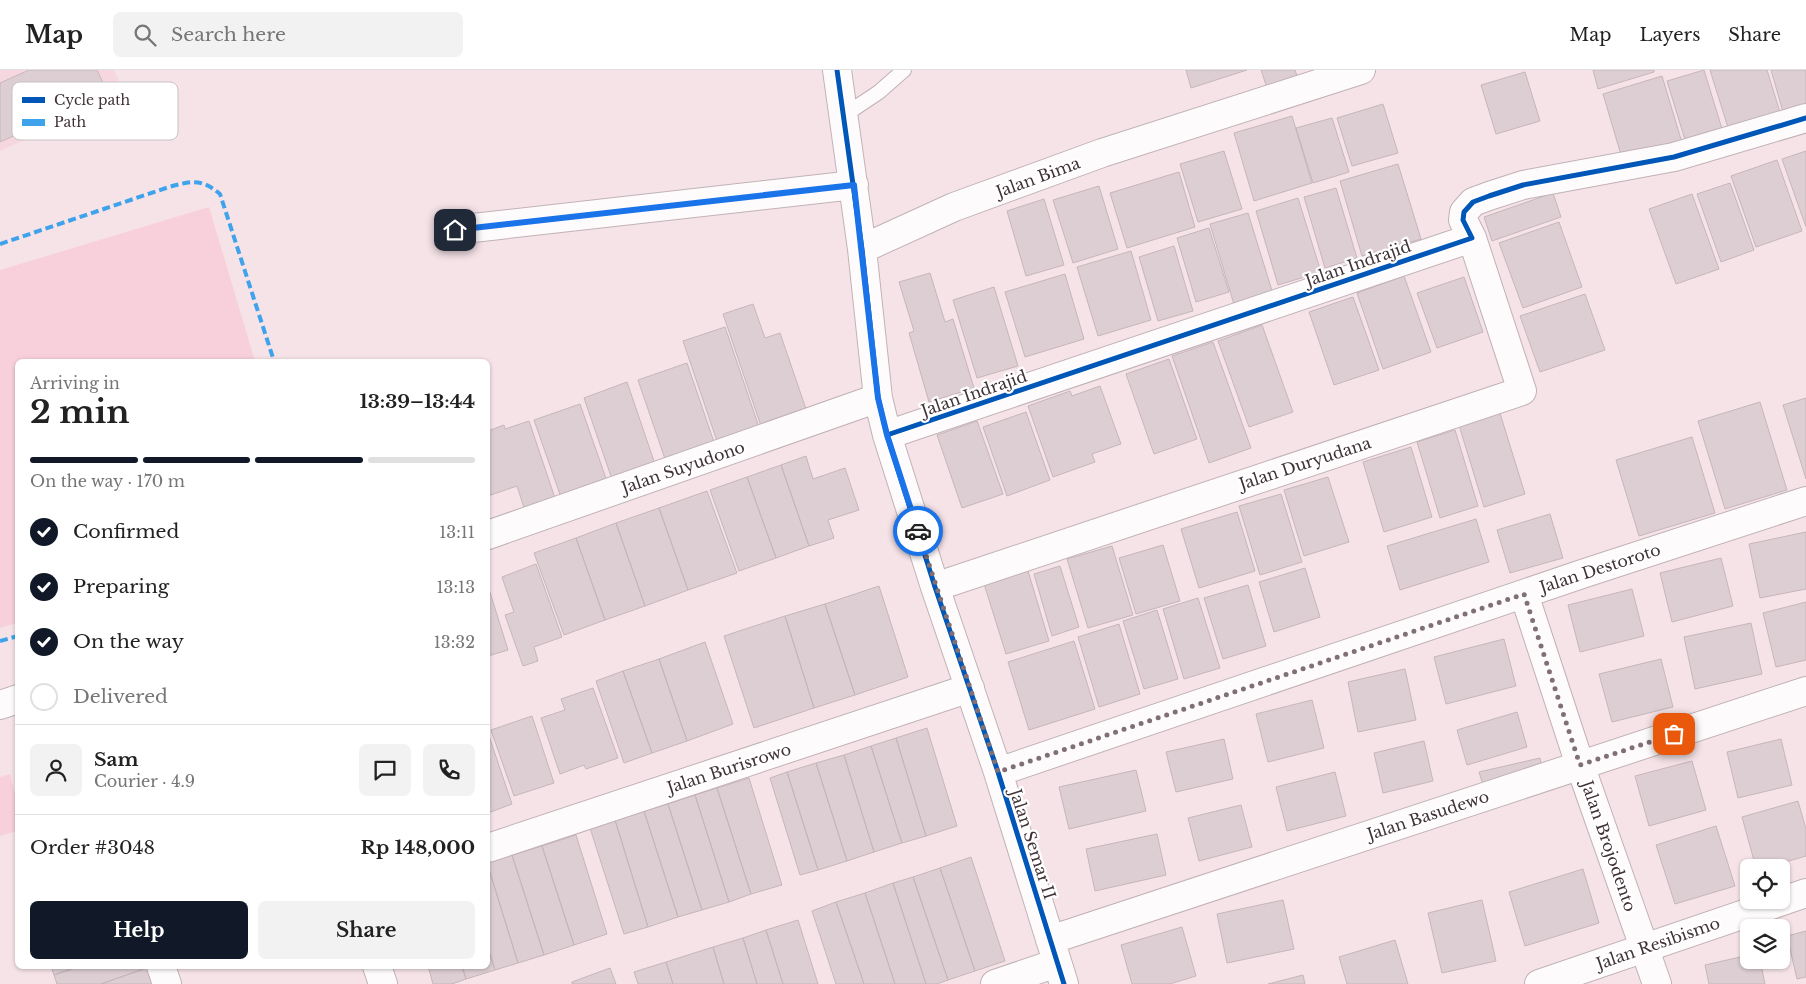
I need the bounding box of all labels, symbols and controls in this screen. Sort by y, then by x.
search box [113,12,463,57]
text: Map [25,20,83,49]
icon: search [131,21,159,49]
text: Search here [171,23,286,46]
text: Map [1570,24,1611,46]
text: Layers [1639,24,1700,46]
text: Share [1728,24,1781,46]
legend [12,82,178,140]
text: Cycle path [54,91,131,109]
text: Path [54,113,86,131]
street label: Jalan Bima [991,152,1083,202]
pin [434,209,476,251]
icon: home [441,216,469,244]
street label: Jalan Indrajid [1301,236,1414,291]
street label: Jalan Indrajid [917,366,1030,421]
text: Arriving in [30,373,120,393]
text: 13:39–13:44 [359,390,475,413]
text: 2 min [30,392,130,432]
street label: Jalan Duryudana [1235,432,1374,494]
street label: Jalan Suyudono [617,437,747,498]
text: On the way · 170 m [30,471,185,491]
courier [893,506,943,556]
icon: car [904,517,932,545]
icon: check [30,518,58,546]
text: Confirmed [73,520,179,543]
text: 13:11 [439,522,475,542]
street label: Jalan Destoroto [1535,539,1663,598]
icon: check [30,573,58,601]
text: Preparing [73,575,169,598]
text: 13:13 [436,577,475,597]
icon: check [30,628,58,656]
text: On the way [73,630,184,653]
text: 13:32 [434,632,475,652]
text: Delivered [73,685,168,708]
pin [1653,713,1695,755]
icon: bag [1660,720,1688,748]
street label: Jalan Burisrowo [663,739,793,798]
button: person [30,744,82,796]
button: chat [359,744,411,796]
button: phone [423,744,475,796]
text: Sam [94,748,139,771]
text: Courier · 4.9 [94,771,195,791]
street label: Jalan Brojodento [1577,776,1641,914]
street label: Jalan Semar II [1005,784,1060,902]
street label: Jalan Basudewo [1363,786,1491,845]
text: Order #3048 [30,836,155,859]
text: Rp 148,000 [361,836,475,859]
map controls [1740,859,1790,969]
button: locate [1740,859,1790,909]
button: Help [30,901,248,959]
button: Share [258,901,475,959]
street label: Jalan Resibismo [1592,912,1722,974]
button: layers [1740,919,1790,969]

